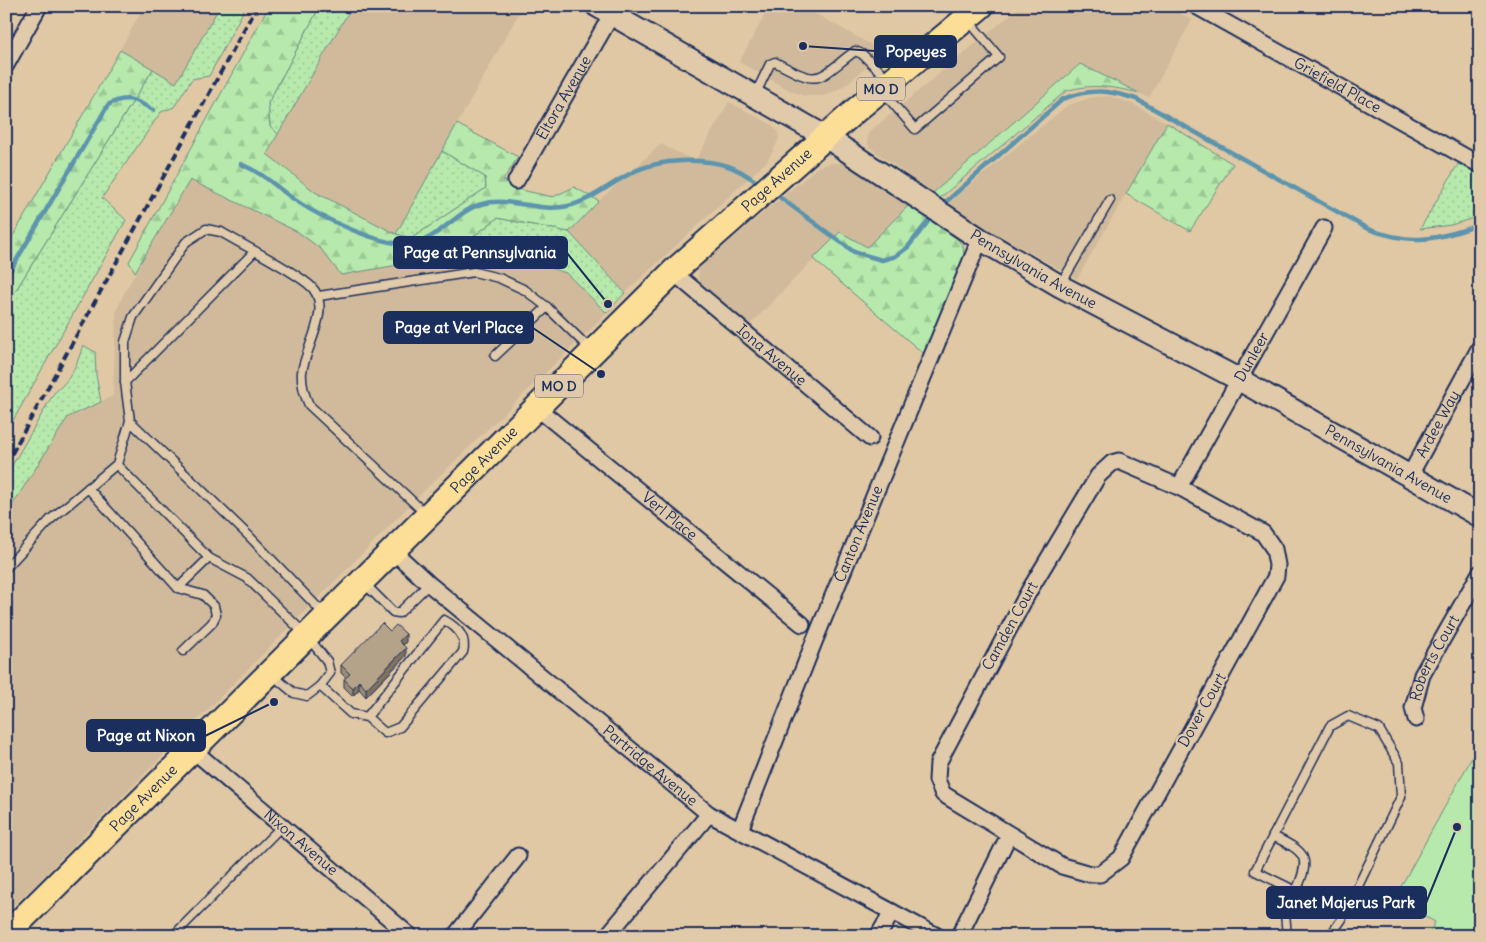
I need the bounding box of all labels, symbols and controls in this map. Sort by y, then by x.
callout: Popeyes [875,36,956,67]
text: Popeyes [885,41,947,62]
street label: Eltora Avenue [532,52,595,143]
street label: Griefield Place [1291,53,1385,117]
road number: MO D [857,78,905,100]
street label: Page Avenue [737,144,815,216]
street label: Pennsylvania Avenue [967,225,1100,313]
callout: Page at Pennsylvania [394,237,567,268]
text: Page at Pennsylvania [404,242,556,263]
callout: Page at Verl Place [384,312,533,343]
text: Page at Verl Place [395,317,524,338]
street label: Iona Avenue [733,320,811,390]
street label: Dunleer [1230,329,1273,385]
road number: MO D [535,374,583,398]
street label: Ardee Way [1411,387,1464,461]
street label: Pennsylvania Avenue [1322,420,1456,507]
street label: Page Avenue [446,422,521,497]
street label: Canton Avenue [830,482,886,585]
street label: Verl Place [638,487,702,544]
street label: Camden Court [977,578,1042,674]
street label: Roberts Court [1405,611,1463,703]
street label: Dover Court [1173,669,1230,750]
callout: Page at Nixon [87,720,205,751]
street label: Partridge Avenue [599,721,702,810]
text: Page at Nixon [97,725,195,746]
street label: Page Avenue [105,760,181,835]
street label: Nixon Avenue [260,805,342,879]
callout: Janet Majerus Park [1267,887,1426,918]
text: Janet Majerus Park [1277,892,1415,912]

